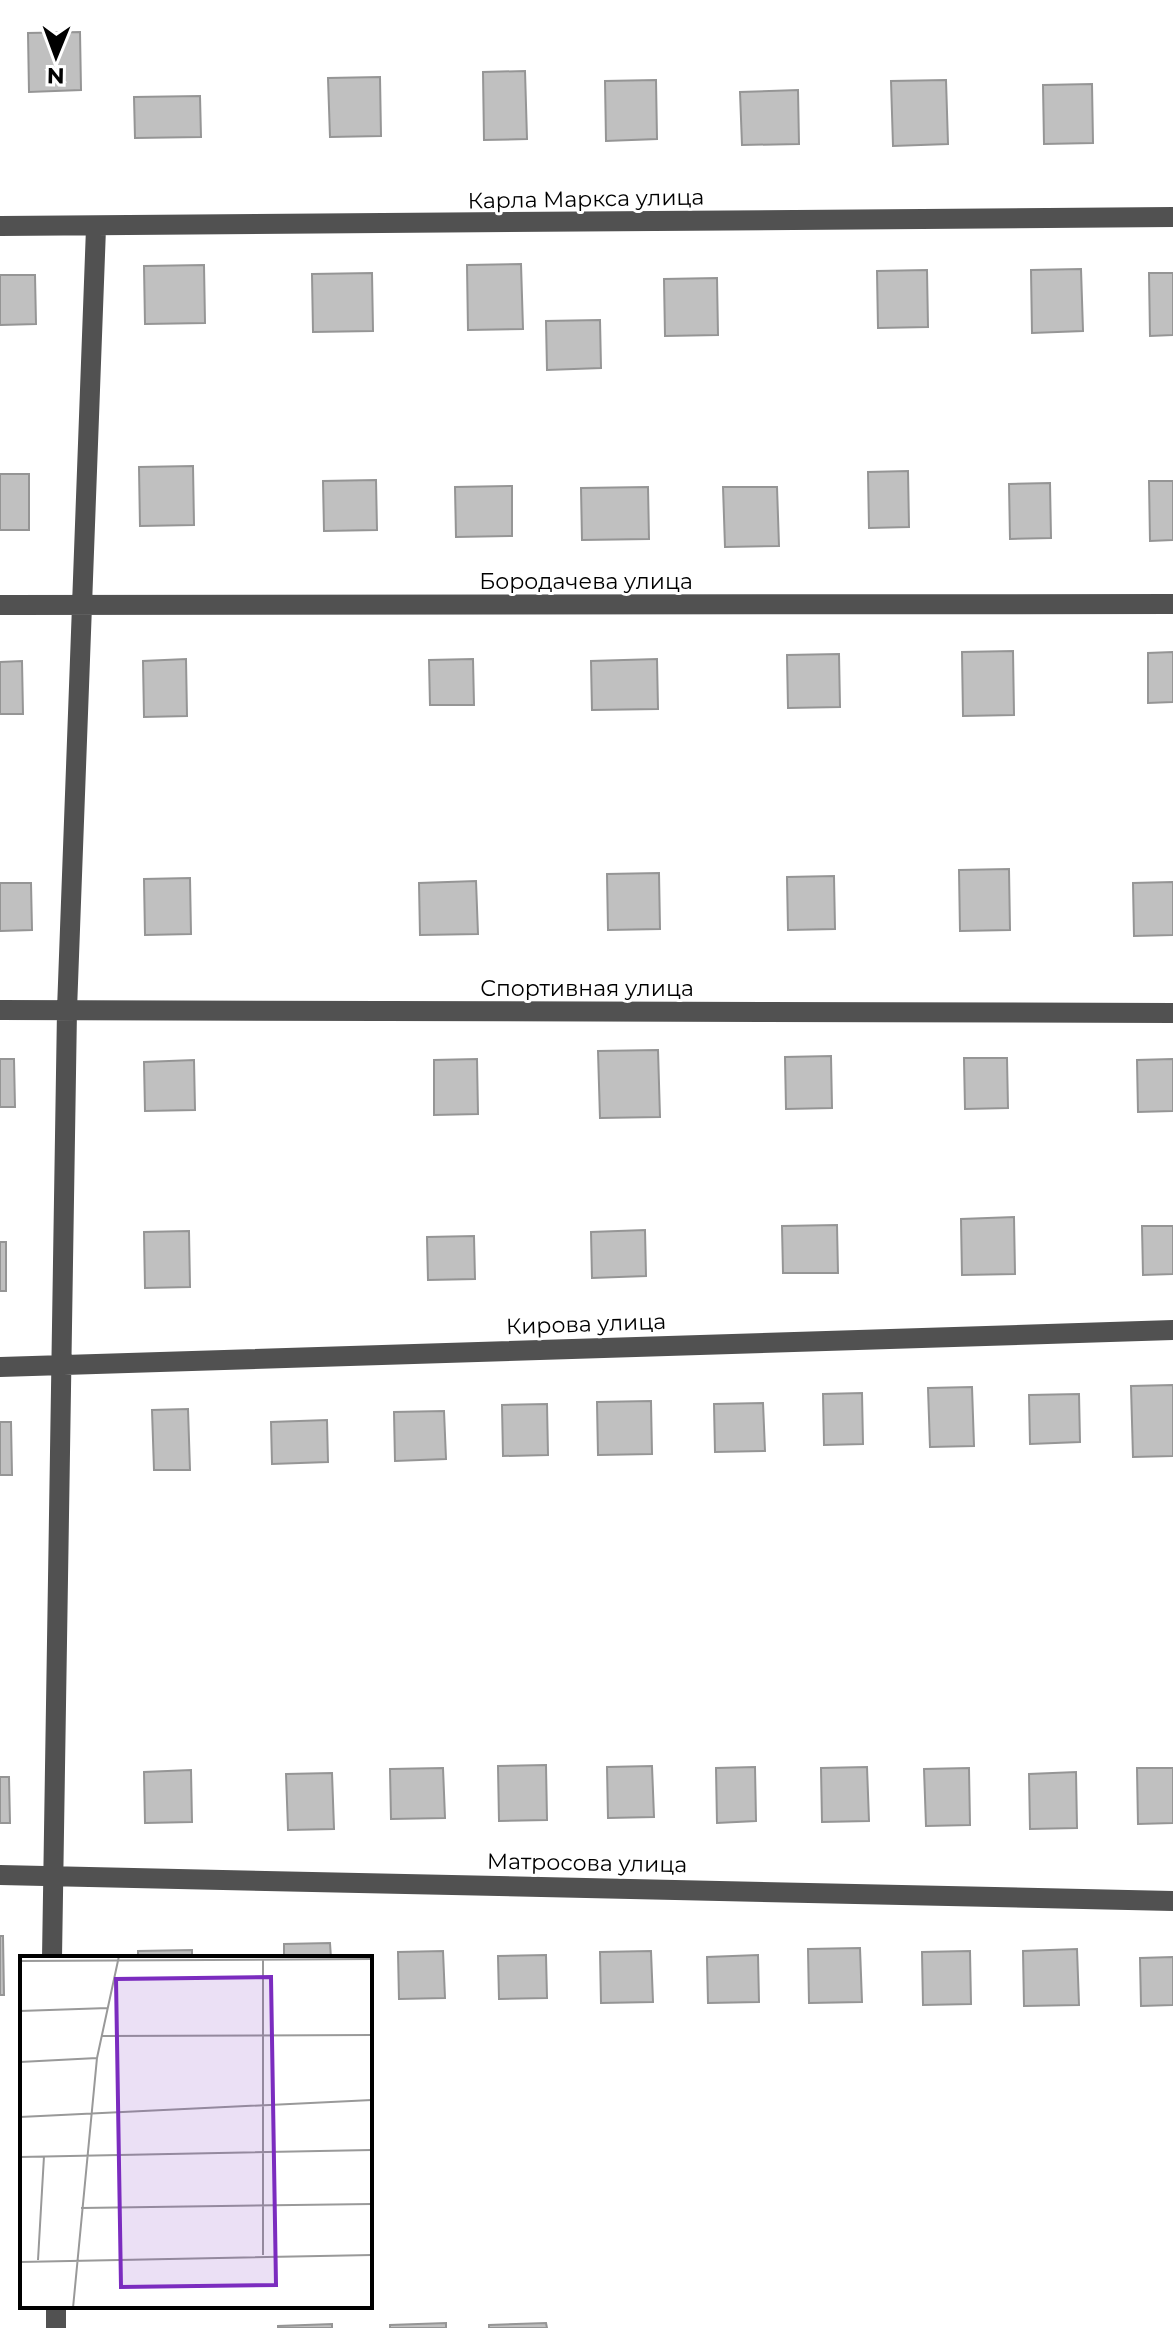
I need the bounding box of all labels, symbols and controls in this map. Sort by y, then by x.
north arrow [16,16,96,96]
text: N [47,62,65,89]
street label: Карла Маркса улица [467,183,705,215]
street label: Бородачева улица [479,568,693,595]
street label: Спортивная улица [480,975,694,1002]
street label: Кирова улица [506,1308,666,1340]
street label: Матросова улица [487,1848,687,1878]
inset map [20,1956,372,2308]

